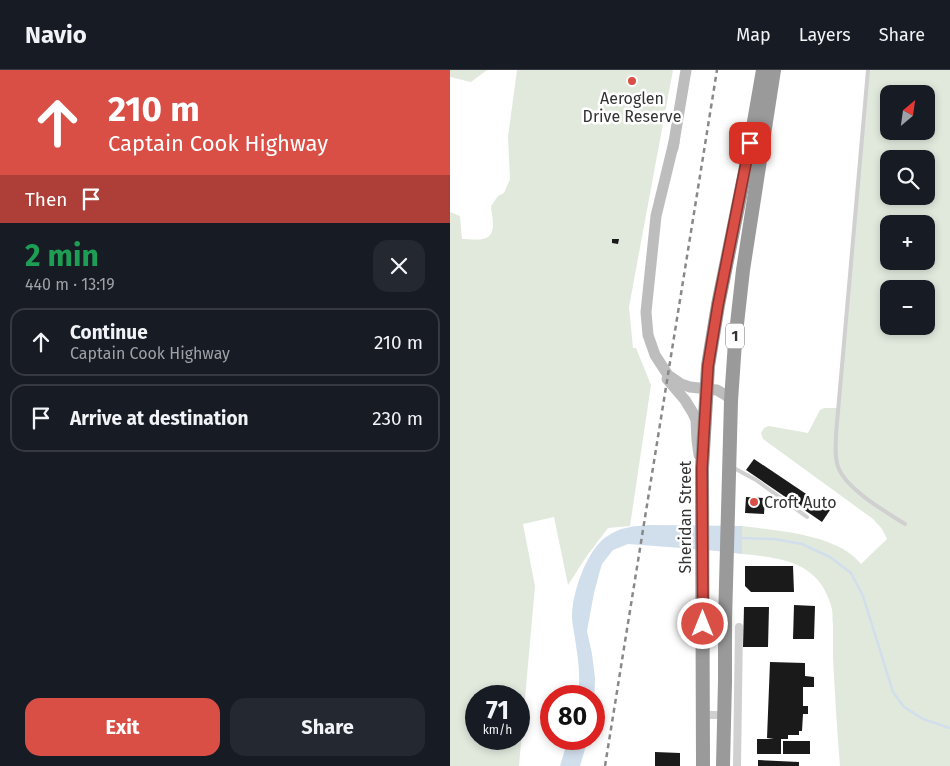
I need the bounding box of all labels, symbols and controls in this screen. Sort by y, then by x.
text: Navio [25,21,87,49]
text: Map [736,24,771,46]
text: Layers [799,24,851,46]
text: Share [879,24,925,46]
marker: Aeroglen Drive Reserve [626,75,638,87]
north arrow [880,85,935,140]
map controls [880,85,935,335]
text: 210 m [108,88,200,130]
place label: Aeroglen Drive Reserve [583,89,681,126]
icon: ahead [25,90,90,155]
pin [729,122,771,164]
icon: arrive [736,129,764,157]
text: Captain Cook Highway [108,130,328,157]
button: search [880,150,935,205]
icon: arrive [77,185,105,213]
text: Then [25,188,67,211]
button: + [880,215,935,270]
text: 2 min [25,238,99,274]
button: close [373,240,425,292]
text: 440 m · 13:19 [25,275,115,294]
button: − [880,280,935,335]
text: Continue [70,321,148,344]
road number: 1 [726,324,744,348]
icon: ahead [27,328,55,356]
text: 210 m [374,331,423,354]
text: Captain Cook Highway [70,344,230,363]
icon: arrive [27,404,55,432]
text: Arrive at destination [70,407,249,430]
text: 230 m [372,407,423,430]
street label: Sheridan Street [676,460,695,573]
place label: Croft Auto [764,493,837,512]
marker: Croft Auto [748,496,760,508]
position arrow [676,597,728,649]
speed limit sign: 80 [540,685,605,750]
text: 71 [486,696,509,726]
button: Exit [25,698,220,756]
button: Share [230,698,425,756]
text: km/h [483,723,512,737]

